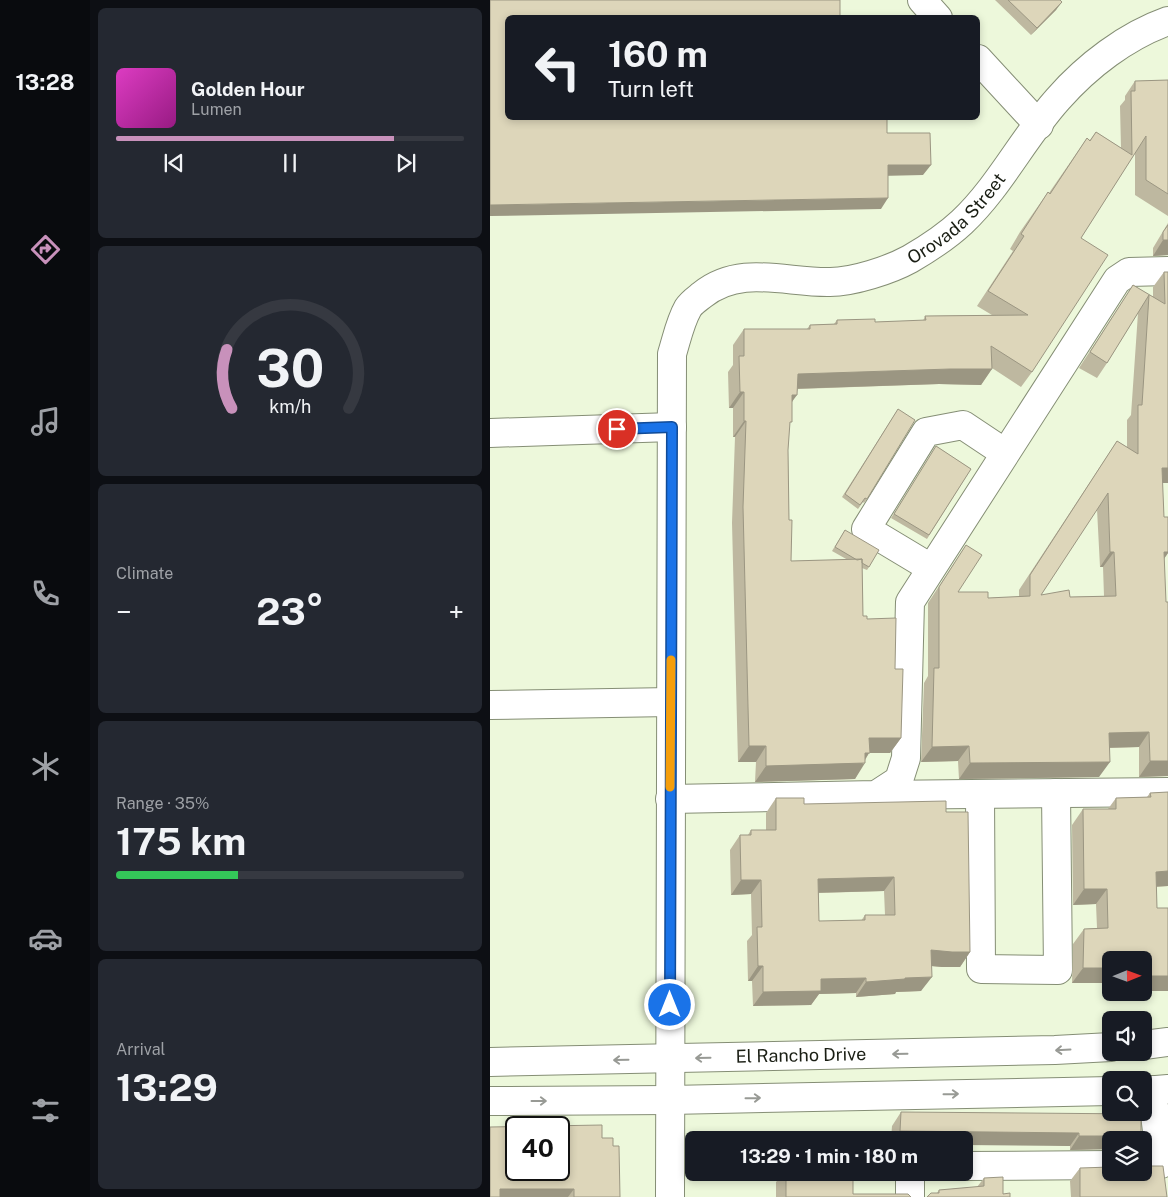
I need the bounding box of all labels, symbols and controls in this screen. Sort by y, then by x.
text: 160 m [608,34,708,75]
icon: left [525,35,590,100]
text: 13:28 [15,69,75,95]
text: Turn left [608,76,694,102]
text: Golden Hour [191,78,305,100]
text: Lumen [191,100,242,119]
icon: previous [160,149,188,177]
icon: pause [276,149,304,177]
icon: next [392,149,420,177]
street label: Orovada Street [903,169,1010,268]
icon: directions [28,232,63,267]
text: 30 [256,338,324,399]
text: km/h [269,396,311,417]
icon: music [28,404,63,439]
pin [596,408,638,450]
icon: arrive [603,415,631,443]
text: Climate [116,564,173,583]
icon: phone [28,576,63,611]
text: 23° [256,589,324,634]
text: − [116,595,132,628]
text: + [448,595,464,628]
icon: climate [28,749,63,784]
text: Range · 35% [116,794,210,813]
text: 175 km [116,819,246,864]
icon: car [28,921,63,956]
north arrow [1102,951,1152,1001]
map controls [1102,951,1152,1181]
position arrow [643,978,695,1030]
button: sound [1102,1011,1152,1061]
text: Arrival [116,1040,165,1059]
street label: El Rancho Drive [735,1043,867,1067]
one-way arrow [1055,1045,1071,1054]
one-way arrow [892,1049,908,1058]
one-way arrow [695,1053,711,1063]
one-way arrow [613,1055,630,1065]
text: 13:29 [116,1065,218,1110]
button: search [1102,1071,1152,1121]
one-way arrow [943,1090,959,1099]
icon: filters [28,1093,63,1128]
one-way arrow [745,1093,761,1103]
one-way arrow [530,1096,546,1106]
speed limit sign: 40 [505,1116,570,1181]
button: layers [1102,1131,1152,1181]
text: 13:29 · 1 min · 180 m [740,1145,918,1167]

